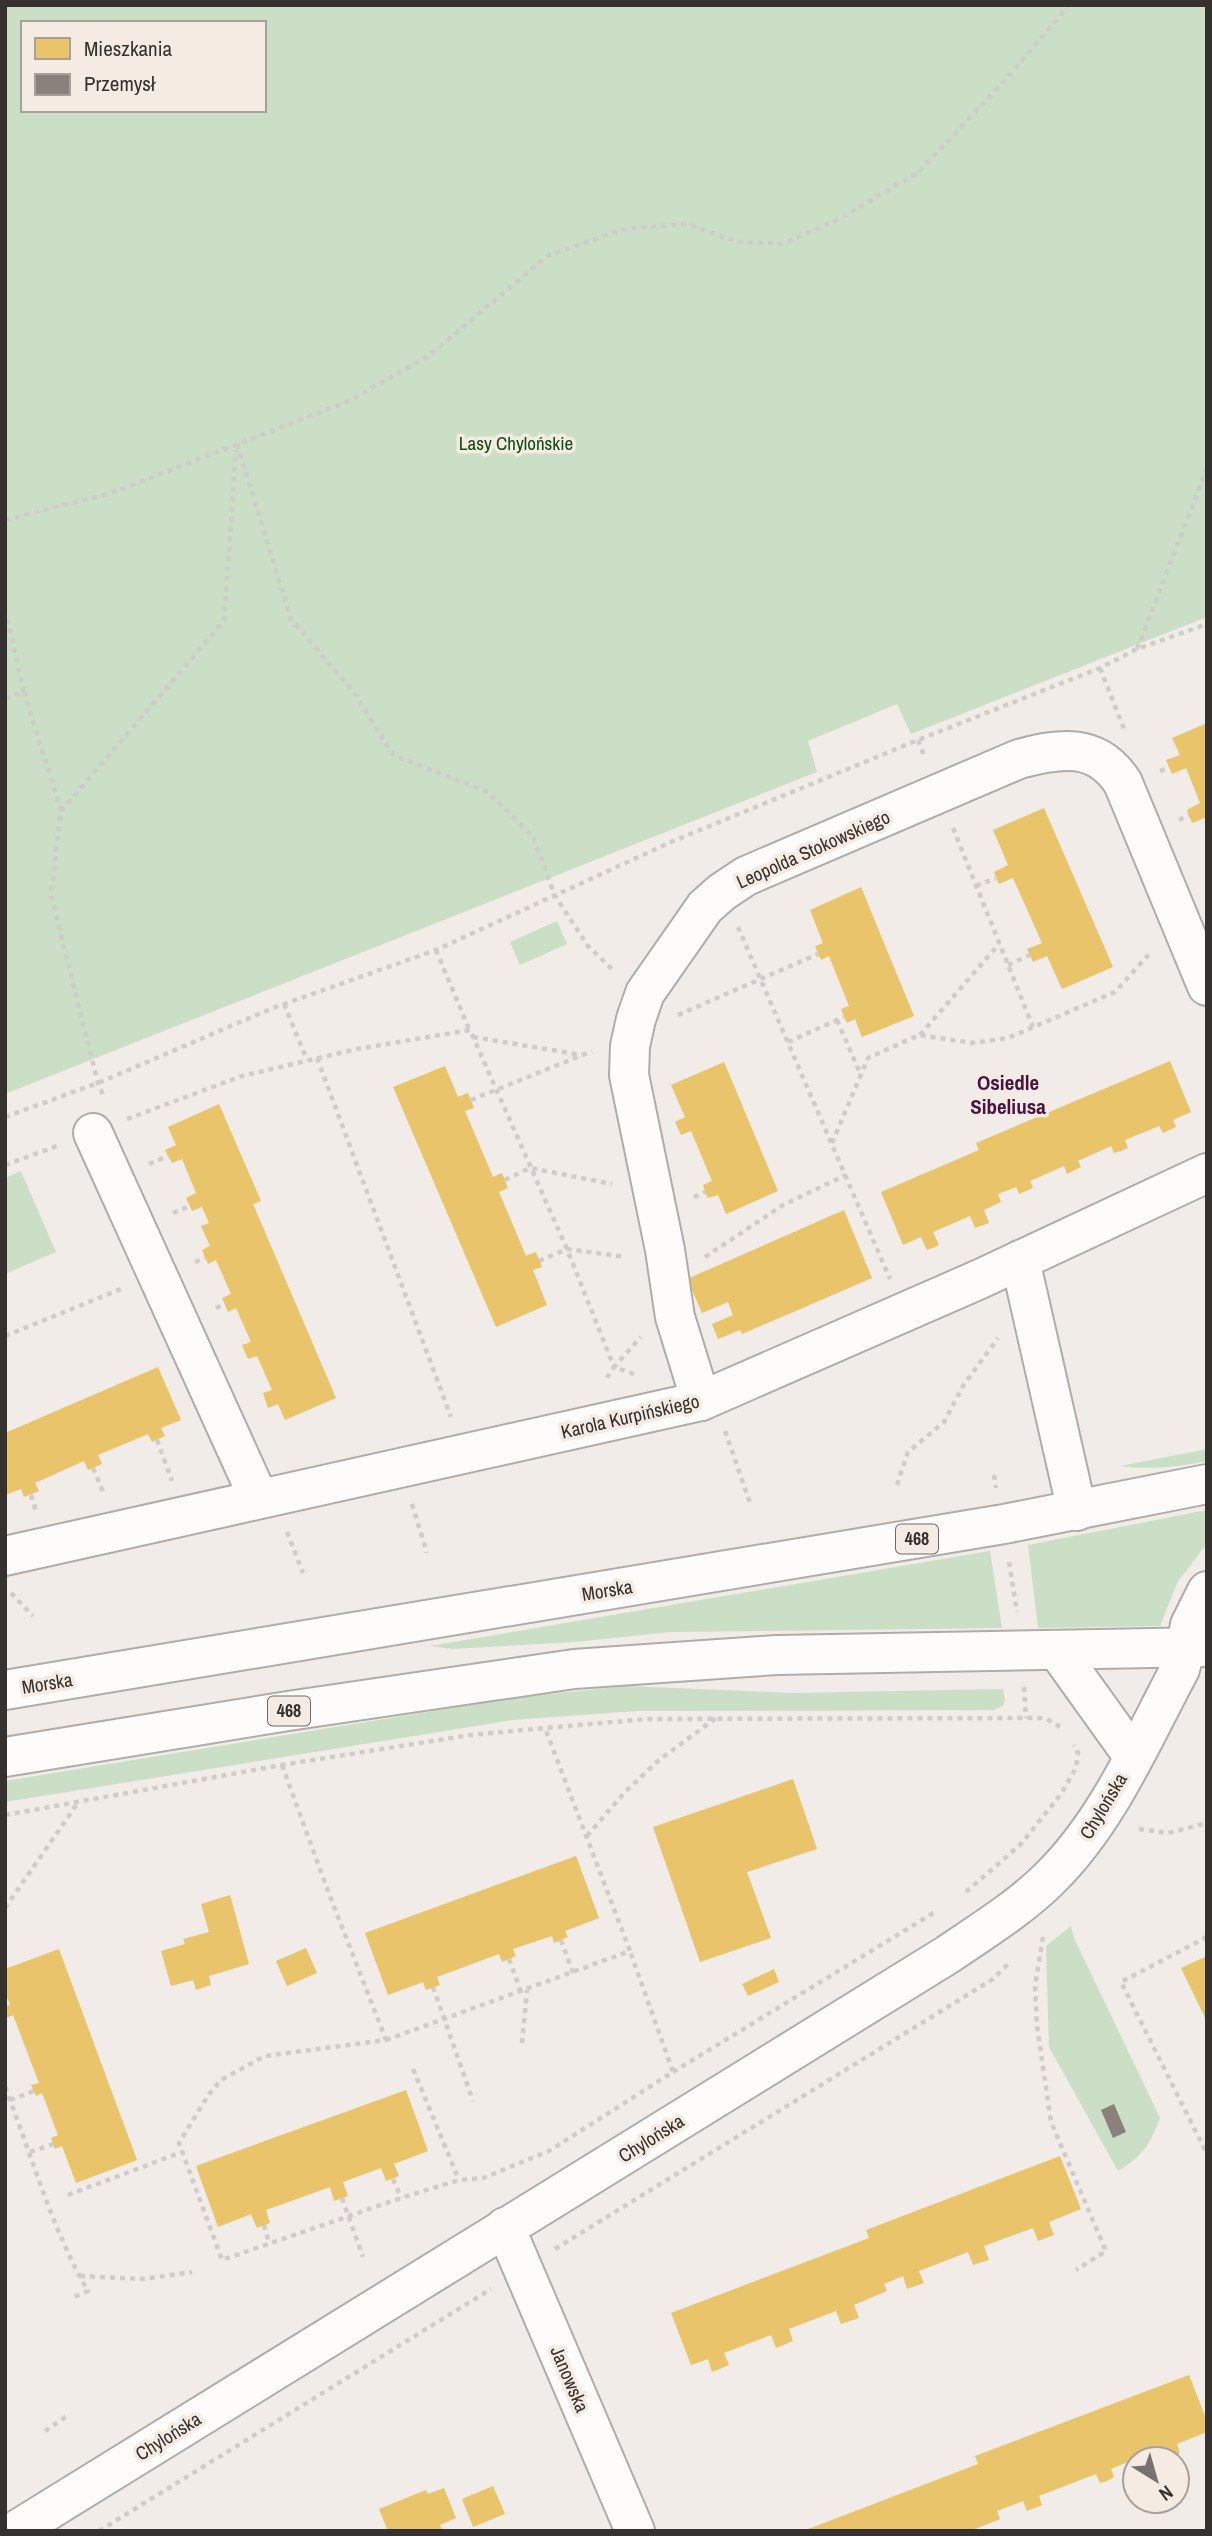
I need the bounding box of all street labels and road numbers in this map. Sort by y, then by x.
street label: Leopolda Stokowskiego [732,803,894,895]
street label: Karola Kurpińskiego [558,1387,702,1445]
road number: 468 [896,1524,938,1554]
street label: Morska [580,1573,635,1607]
street label: Morska [20,1666,75,1700]
road number: 468 [268,1696,310,1726]
street label: Chylońska [1073,1768,1133,1844]
street label: Chylońska [613,2108,689,2168]
street label: Janowska [544,2342,596,2416]
street label: Chylońska [130,2406,206,2466]

